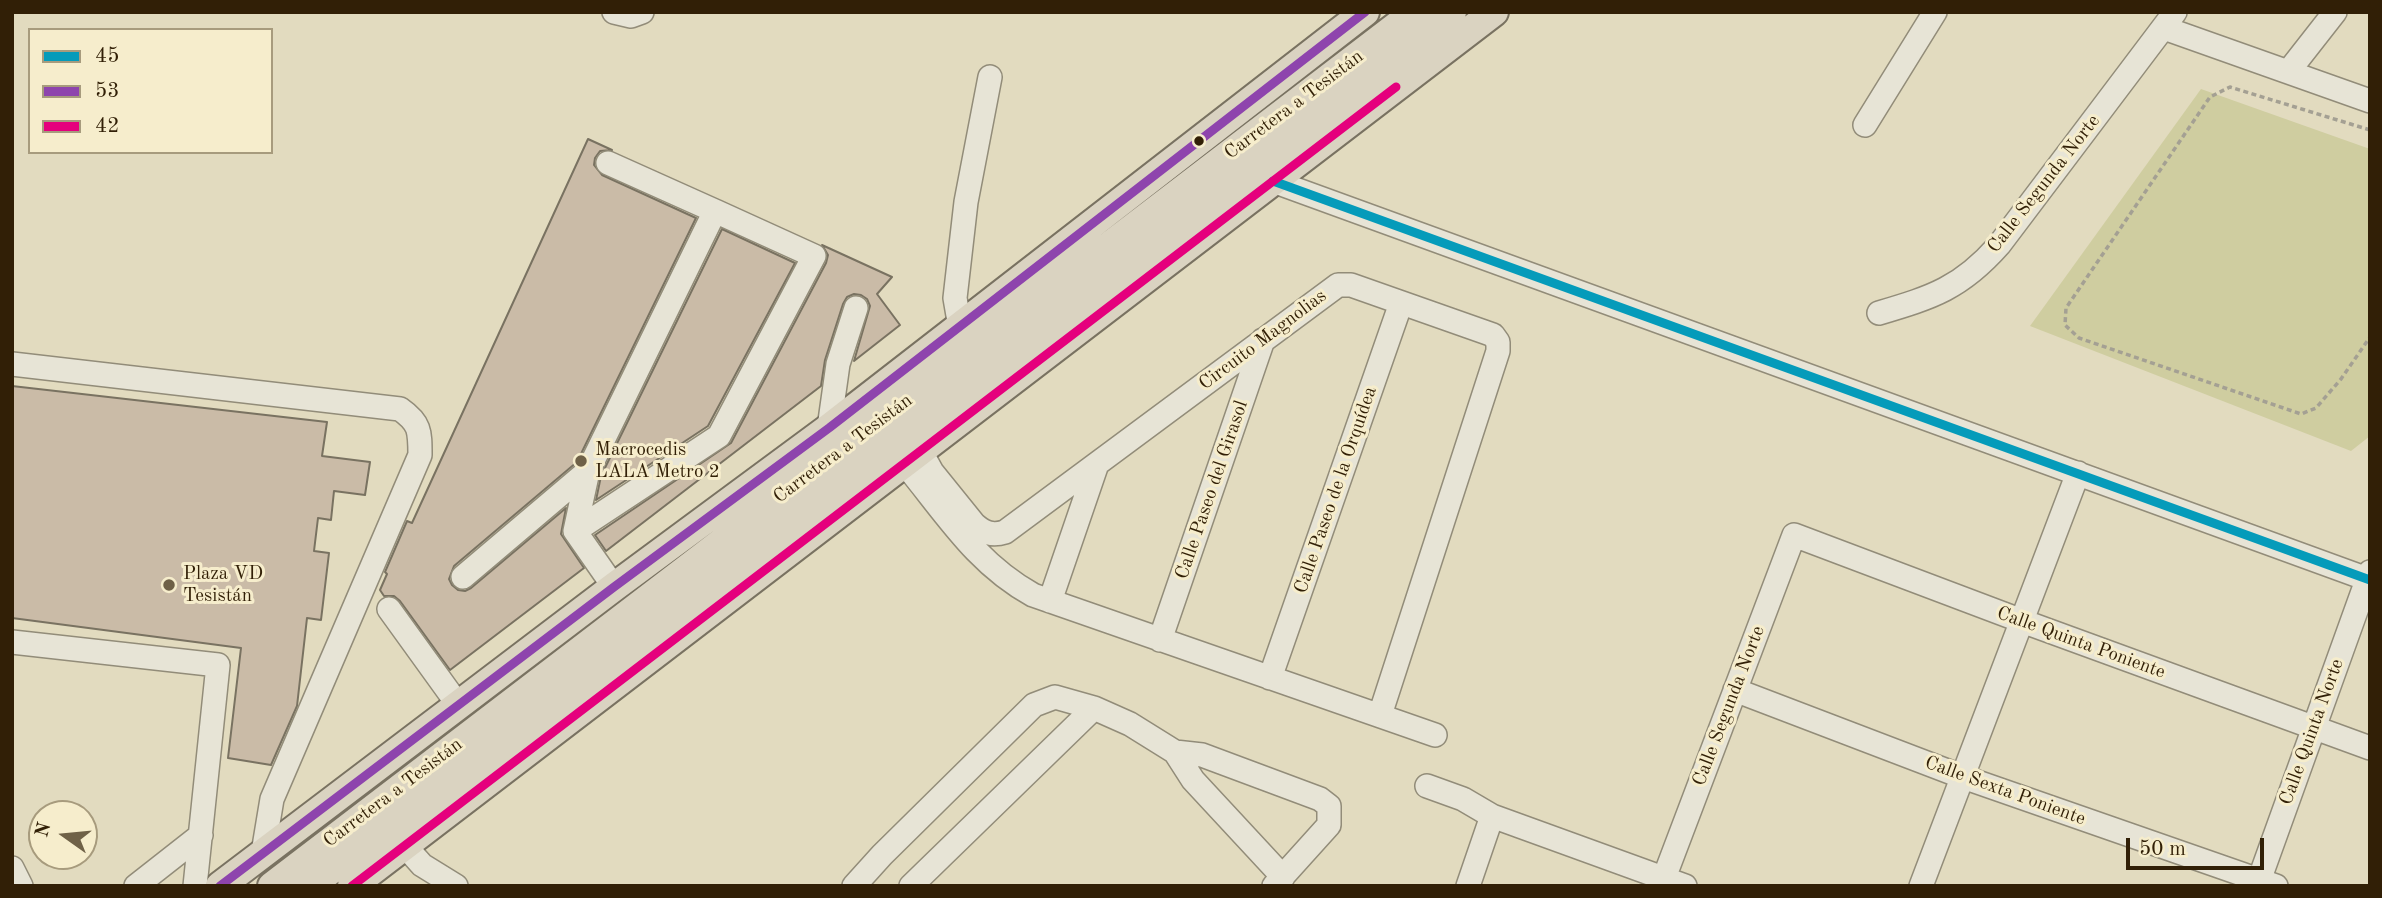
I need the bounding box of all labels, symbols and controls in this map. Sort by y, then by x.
legend [28,28,273,154]
street label: Carretera a Tesistán [1220,45,1368,165]
text: 45 [95,46,119,67]
text: 53 [95,81,119,102]
street label: Calle Segunda Norte [1983,110,2105,258]
text: 42 [95,116,119,137]
unlabelled marker [1192,134,1206,148]
street label: Circuito Magnolias [1195,285,1331,395]
street label: Calle Paseo de la Orquídea [1290,384,1382,596]
street label: Carretera a Tesistán [769,389,917,509]
street label: Calle Paseo del Girasol [1171,398,1253,582]
place label: Macrocedis LALA Metro 2 [595,439,720,483]
marker: Macrocedis LALA Metro 2 [573,453,589,469]
place label: Plaza VD Tesistán [183,563,263,607]
marker: Plaza VD Tesistán [161,577,177,593]
street label: Calle Quinta Poniente [1994,602,2168,684]
street label: Calle Segunda Norte [1688,623,1770,789]
street label: Calle Quinta Norte [2275,656,2349,808]
street label: Carretera a Tesistán [319,733,467,853]
street label: Calle Sexta Poniente [1922,751,2088,831]
north arrow [28,800,98,870]
text: N [33,820,55,839]
scale bar [2130,824,2268,868]
text: 50 m [2139,839,2186,860]

